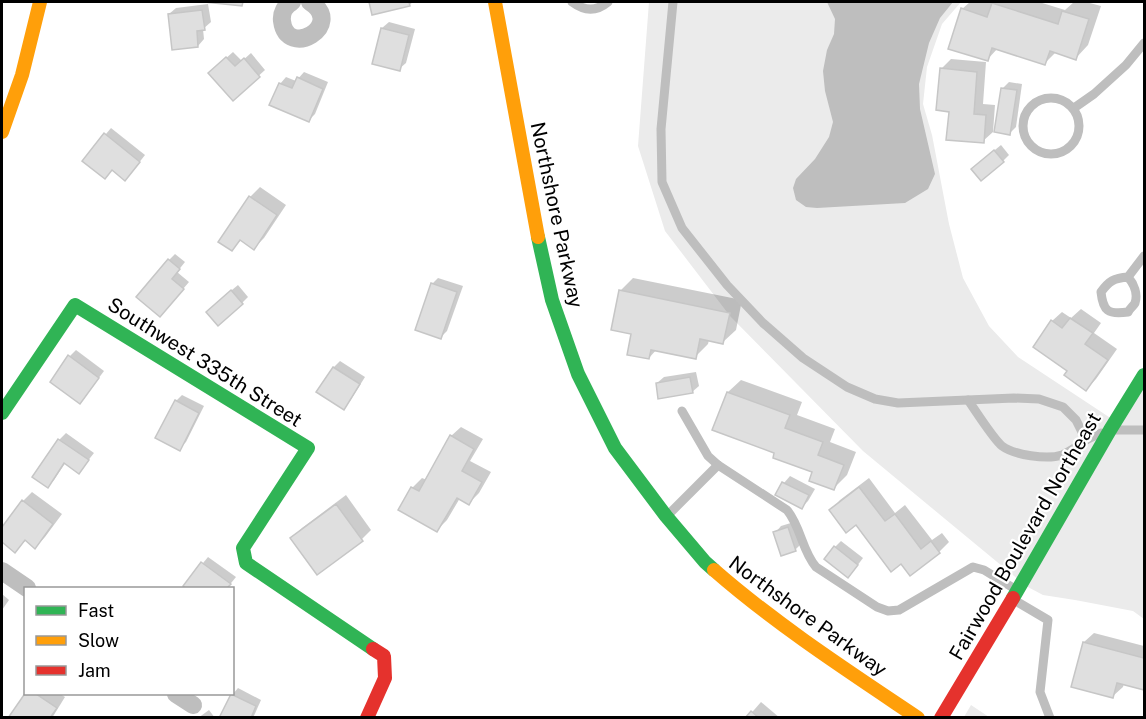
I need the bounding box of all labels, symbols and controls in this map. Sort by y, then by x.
street label: Northshore Parkway [526,120,588,310]
street label: Southwest 335th Street [103,292,307,432]
street label: Fairwood Boulevard Northeast [944,408,1106,664]
street label: Northshore Parkway [724,551,892,682]
legend [24,587,234,695]
text: Fast [78,600,114,621]
text: Slow [78,630,119,651]
text: Jam [78,660,111,681]

